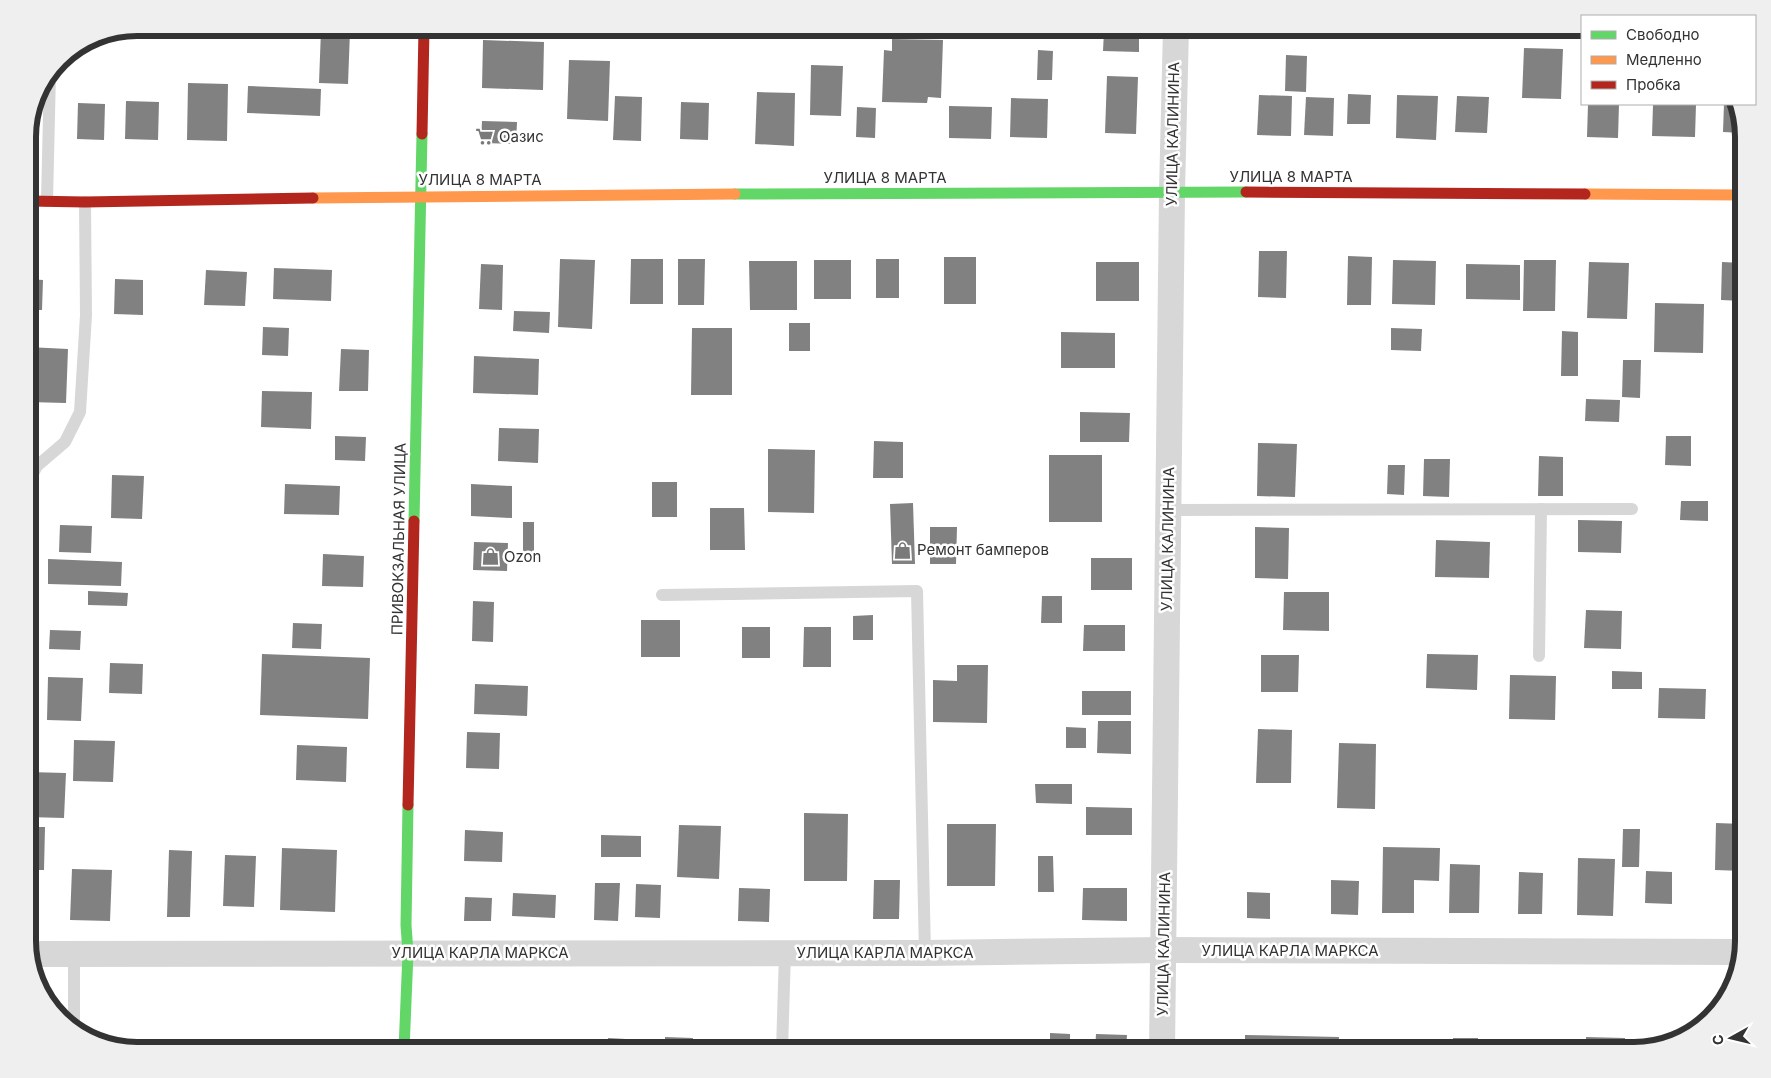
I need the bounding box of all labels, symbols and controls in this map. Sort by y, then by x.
legend [1581,15,1756,105]
text: Свободно [1626,25,1700,44]
text: Медленно [1626,50,1702,69]
street label: УЛИЦА КАЛИНИНА [1162,62,1183,206]
text: Пробка [1626,75,1681,94]
supermarket icon: Оазис [475,127,495,147]
place label: Оазис [499,127,544,146]
street label: УЛИЦА 8 МАРТА [1229,167,1353,186]
street label: УЛИЦА 8 МАРТА [823,168,947,187]
street label: УЛИЦА 8 МАРТА [418,170,542,189]
street label: ПРИВОКЗАЛЬНАЯ УЛИЦА [387,443,410,635]
street label: УЛИЦА КАЛИНИНА [1157,467,1178,611]
shop icon: Ремонт бамперов [893,540,913,560]
place label: Ремонт бамперов [917,540,1049,559]
shop icon: Ozon [480,547,500,567]
place label: Ozon [504,547,541,566]
street label: УЛИЦА КАЛИНИНА [1153,872,1174,1016]
street label: УЛИЦА КАРЛА МАРКСА [1201,941,1379,960]
street label: УЛИЦА КАРЛА МАРКСА [391,943,569,962]
street label: УЛИЦА КАРЛА МАРКСА [796,943,974,962]
north arrow [1706,1013,1756,1063]
text: С [1708,1034,1727,1046]

